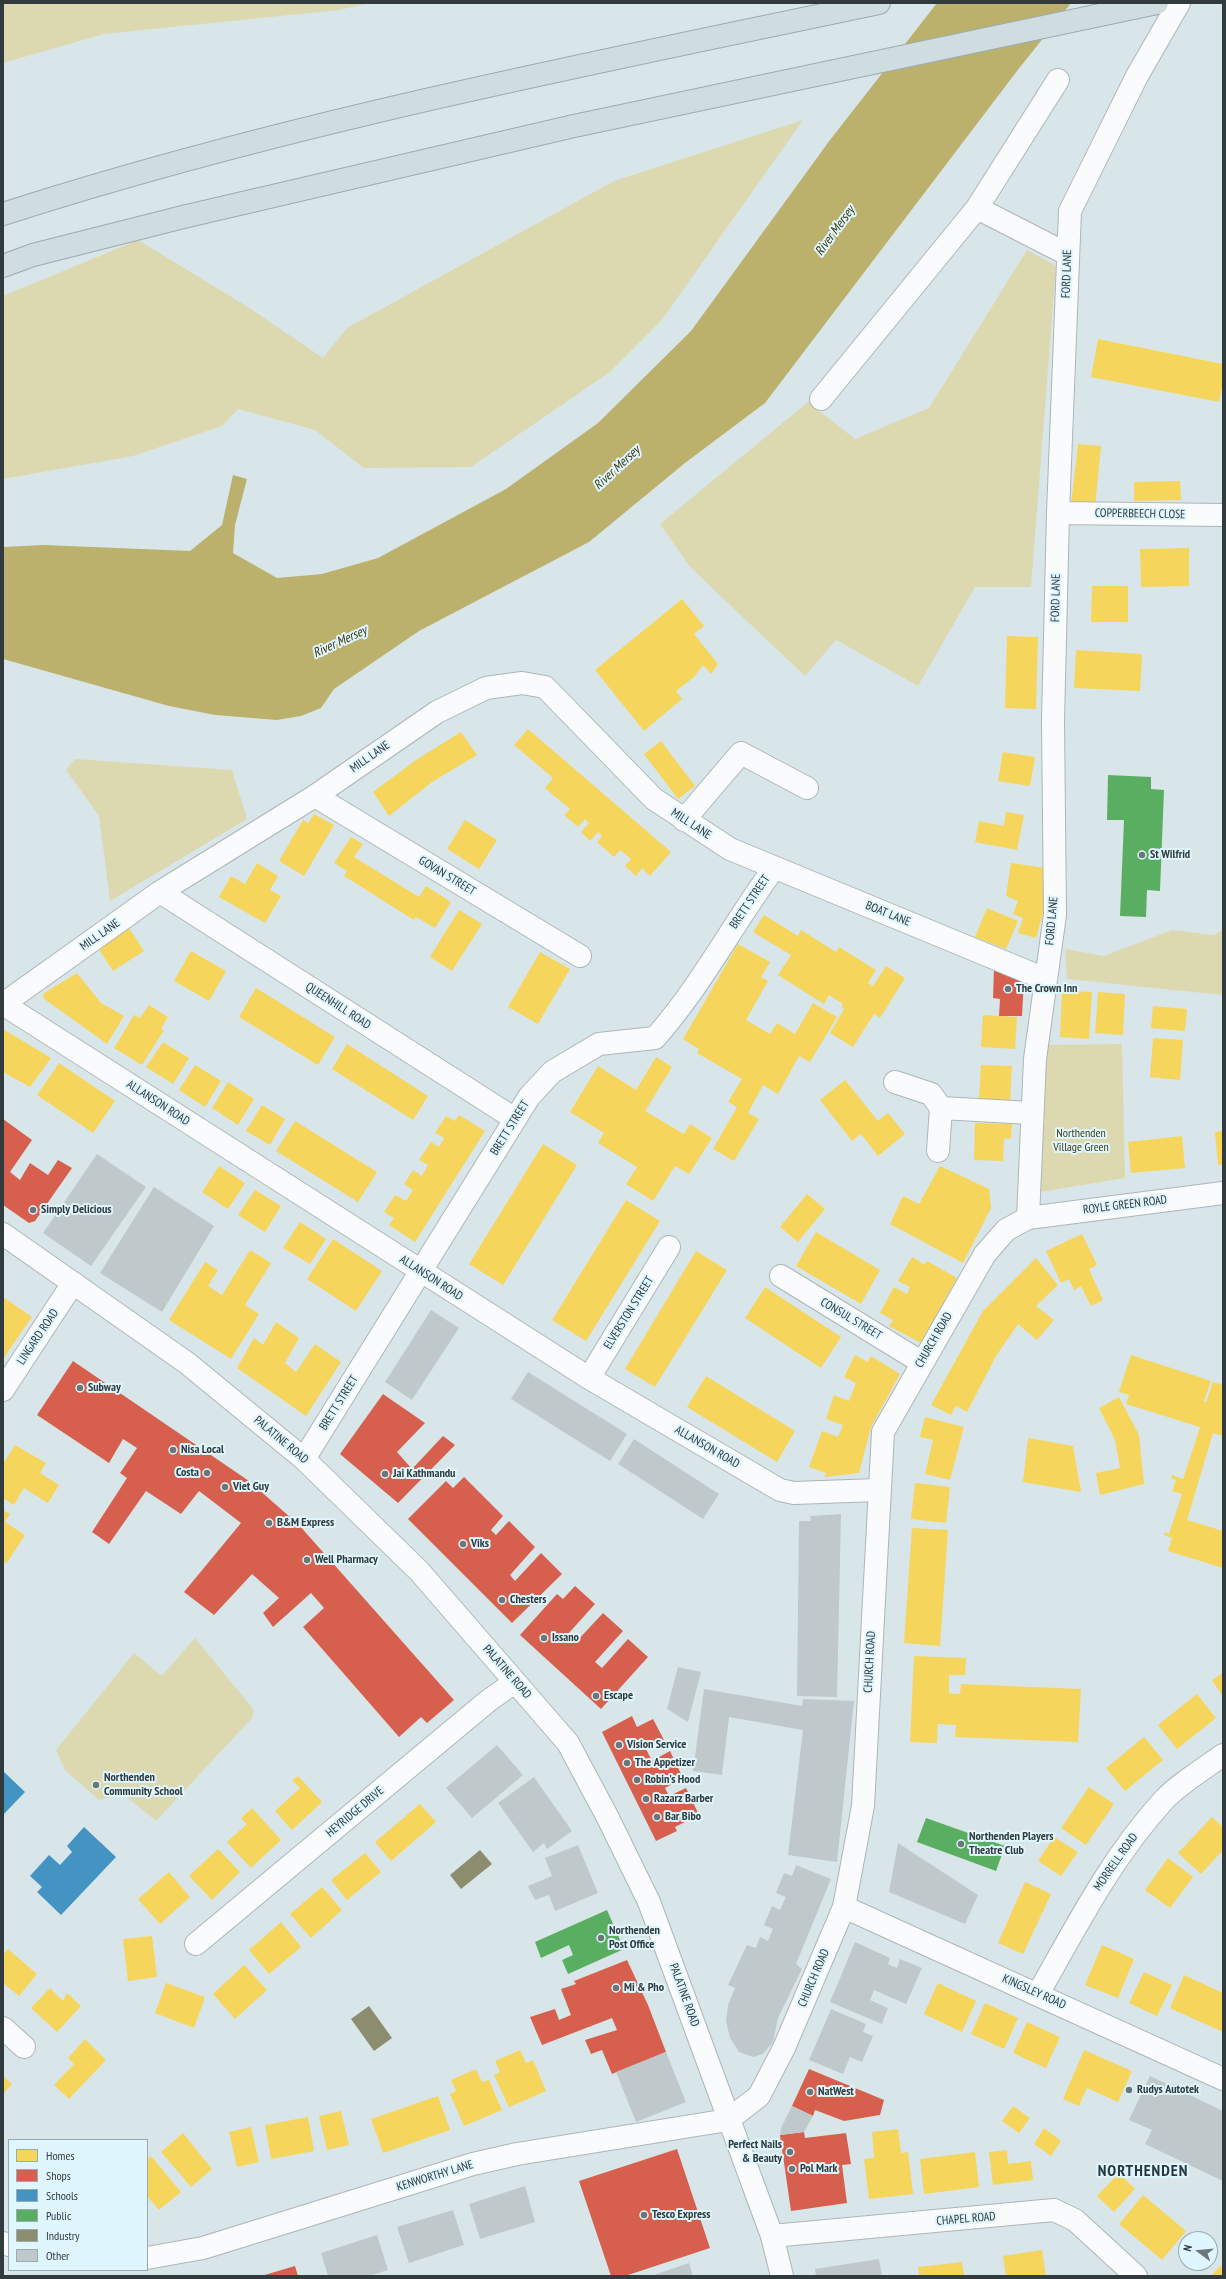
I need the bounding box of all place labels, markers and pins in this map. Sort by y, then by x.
place label: St Wilfrid [1150,848,1190,862]
marker: St Wilfrid [1137,850,1147,860]
place label: The Crown Inn [1016,982,1077,996]
marker: The Crown Inn [1003,984,1013,994]
place label: Simply Delicious [41,1203,111,1217]
marker: Simply Delicious [28,1205,38,1215]
place label: Subway [88,1381,121,1395]
marker: Subway [75,1383,85,1393]
place label: Nisa Local [181,1443,224,1457]
marker: Nisa Local [168,1445,178,1455]
place label: Costa [176,1466,199,1480]
place label: Jai Kathmandu [393,1467,455,1481]
marker: Costa [202,1468,212,1478]
marker: Jai Kathmandu [380,1469,390,1479]
place label: Viet Guy [233,1480,269,1494]
marker: Viet Guy [220,1482,230,1492]
place label: B&M Express [277,1516,334,1530]
marker: B&M Express [264,1518,274,1528]
place label: Viks [471,1537,489,1551]
marker: Viks [458,1539,468,1549]
place label: Well Pharmacy [315,1553,378,1567]
marker: Well Pharmacy [302,1555,312,1565]
place label: Chesters [510,1593,547,1607]
marker: Chesters [497,1595,507,1605]
place label: Issano [552,1631,579,1645]
marker: Issano [539,1633,549,1643]
place label: Escape [604,1689,633,1703]
marker: Escape [591,1691,601,1701]
place label: Vision Service [627,1738,686,1752]
marker: Vision Service [614,1740,624,1750]
place label: The Appetizer [635,1756,695,1770]
marker: The Appetizer [622,1758,632,1768]
place label: Northenden Community School [104,1771,183,1799]
place label: Robin's Hood [645,1773,700,1787]
marker: Robin's Hood [632,1775,642,1785]
marker: Northenden Community School [91,1780,101,1790]
place label: Razarz Barber [654,1792,713,1806]
marker: Razarz Barber [641,1794,651,1804]
place label: Bar Bibo [665,1810,701,1824]
marker: Bar Bibo [652,1812,662,1822]
place label: Northenden Players Theatre Club [969,1830,1054,1858]
marker: Northenden Players Theatre Club [956,1839,966,1849]
place label: Northenden Post Office [609,1924,660,1952]
marker: Northenden Post Office [596,1933,606,1943]
place label: Mi & Pho [624,1981,664,1995]
marker: Mi & Pho [611,1983,621,1993]
place label: Rudys Autotek [1137,2083,1199,2097]
place label: NatWest [818,2085,854,2099]
marker: Rudys Autotek [1124,2085,1134,2095]
marker: NatWest [805,2087,815,2097]
place label: Perfect Nails & Beauty [728,2138,782,2166]
marker: Perfect Nails & Beauty [785,2147,795,2157]
place label: Pol Mark [800,2162,837,2176]
marker: Pol Mark [787,2164,797,2174]
place label: Tesco Express [652,2208,710,2222]
marker: Tesco Express [639,2210,649,2220]

